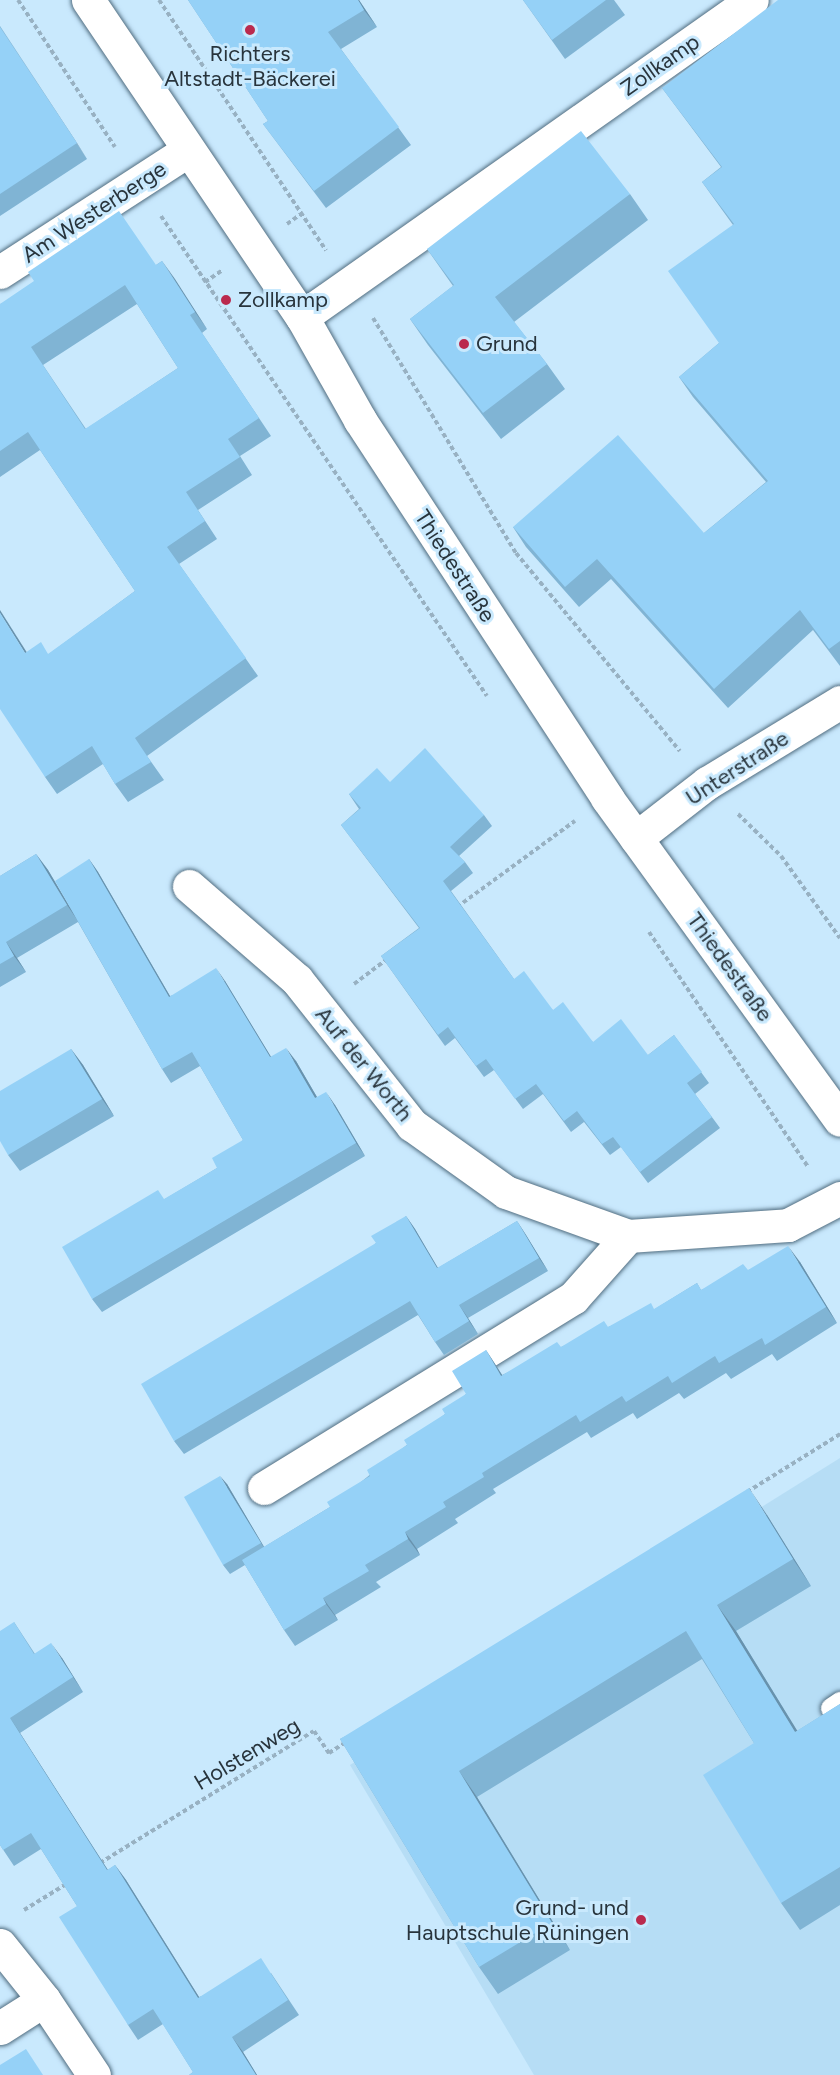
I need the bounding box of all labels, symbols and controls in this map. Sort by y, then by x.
marker: Richters Altstadt-Bäckerei [243,23,257,37]
street label: Zollkamp [616,28,704,102]
place label: Richters Altstadt-Bäckerei [164,40,336,92]
street label: Am Westerberge [17,156,171,268]
place label: Zollkamp [238,287,328,313]
marker: Zollkamp [219,293,233,307]
place label: Grund [476,331,538,357]
marker: Grund [457,337,471,351]
street label: Thiedestraße [409,505,501,627]
street label: Unterstraße [681,725,793,811]
street label: Thiedestraße [682,907,778,1027]
street label: Auf der Worth [310,1001,418,1127]
street label: Holstenweg [189,1712,305,1796]
place label: Grund- und Hauptschule Rüningen [406,1894,629,1946]
marker: Grund- und Hauptschule Rüningen [634,1913,648,1927]

